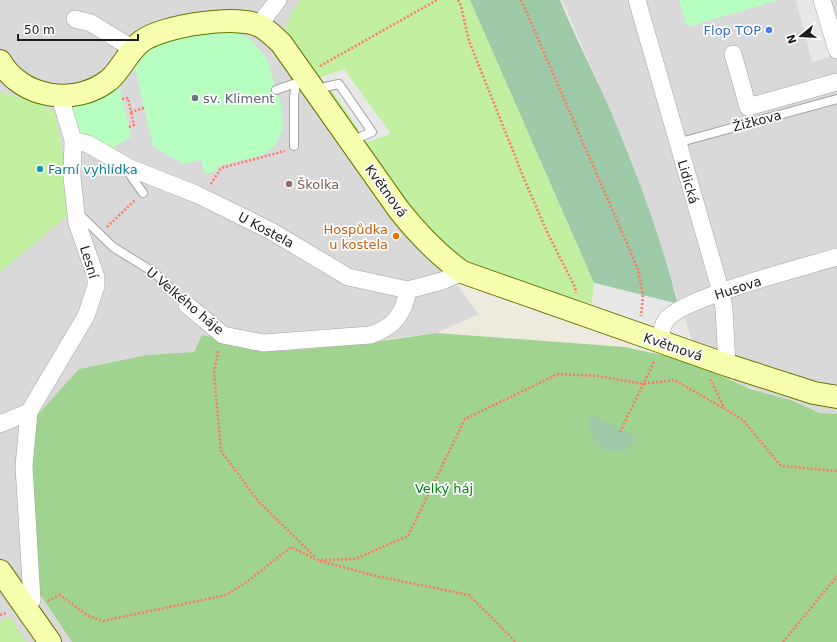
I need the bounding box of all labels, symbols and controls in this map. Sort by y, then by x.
scale bar [18,16,138,42]
north arrow [781,16,821,56]
text: 50 m [24,23,55,37]
place label: Flop TOP [704,23,761,38]
marker: Flop TOP [764,25,774,35]
text: N [784,33,800,45]
place label: sv. Kliment [203,91,274,106]
marker: sv. Kliment [190,93,200,103]
street label: Žižkova [731,107,783,135]
street label: Lidická [675,158,701,206]
place label: Farní vyhlídka [48,162,138,177]
street label: Květnová [362,162,410,220]
marker: Farní vyhlídka [35,164,45,174]
place label: Školka [297,177,339,192]
marker: Školka [284,179,294,189]
street label: U Kostela [236,209,296,251]
place label: Hospůdka u kostela [323,222,388,252]
marker: Hospůdka u kostela [391,231,401,241]
street label: Lesní [77,244,101,281]
street label: U Velkého háje [143,264,227,338]
street label: Husova [713,273,763,303]
street label: Květnová [642,330,704,364]
park label: Velký háj [415,481,473,496]

